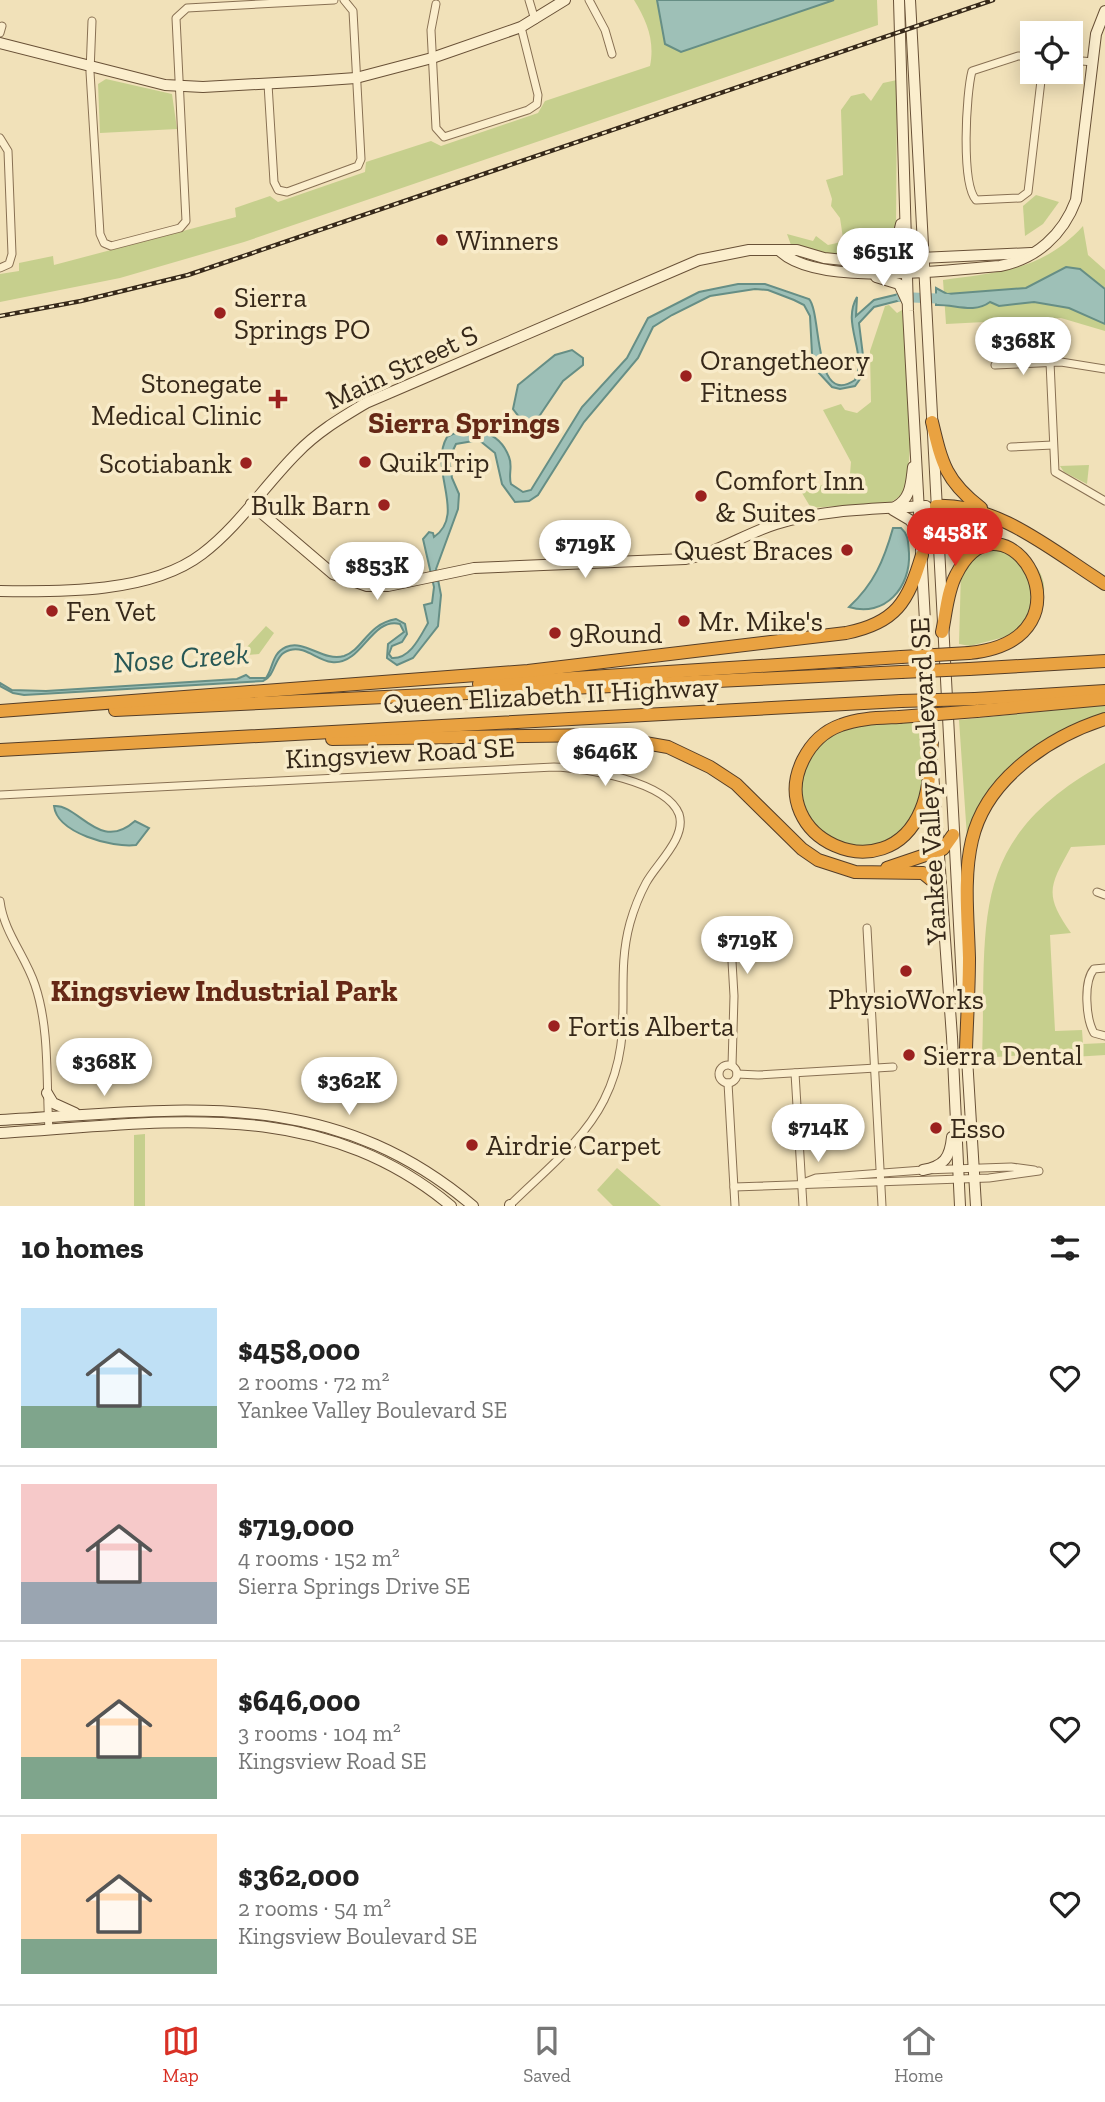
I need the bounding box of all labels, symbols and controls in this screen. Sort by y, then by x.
map controls [1020,21,1083,84]
button: locate [1020,21,1083,84]
place label: Winners [456,224,559,257]
pin: $651K [834,229,932,288]
marker: Winners [434,232,450,248]
text: $651K [853,237,913,265]
place label: Sierra Springs PO [234,281,370,346]
marker: Sierra Springs PO [212,305,228,321]
street label: Main Street S [321,318,483,416]
pin: $368K [974,318,1072,377]
text: $368K [991,326,1055,354]
place label: Orangetheory Fitness [700,344,871,409]
place label: Stonegate Medical Clinic [91,367,262,432]
marker: Orangetheory Fitness [678,368,694,384]
marker: Stonegate Medical Clinic [268,389,288,409]
district label: Sierra Springs [368,405,560,441]
place label: QuikTrip [379,446,489,479]
place label: Scotiabank [99,447,232,480]
marker: QuikTrip [357,454,373,470]
marker: Scotiabank [238,455,254,471]
place label: Comfort Inn & Suites [715,464,864,529]
marker: Comfort Inn & Suites [693,488,709,504]
place label: Bulk Barn [251,489,370,522]
marker: Bulk Barn [376,497,392,513]
pin: $458K [906,508,1004,568]
text: $458K [923,517,987,545]
pin: $719K [536,520,634,580]
text: $719K [555,529,615,557]
place label: Quest Braces [674,534,833,567]
pin: $853K [328,542,426,602]
marker: Quest Braces [839,542,855,558]
text: $853K [345,551,409,579]
place label: Fen Vet [66,595,156,628]
marker: Fen Vet [44,603,60,619]
place label: Mr. Mike's [698,605,823,638]
marker: Mr. Mike's [676,613,692,629]
street label: Yankee Valley Boulevard SE [903,616,953,947]
place label: 9Round [569,617,662,650]
marker: 9Round [547,625,563,641]
water label: Nose Creek [112,635,250,681]
street label: Queen Elizabeth II Highway [382,670,720,720]
pin: $646K [556,728,654,788]
street label: Kingsview Road SE [285,731,515,775]
text: $646K [573,737,637,765]
pin: $719K [698,916,796,976]
text: $719K [717,925,777,953]
marker: PhysioWorks [898,963,914,979]
district label: Kingsview Industrial Park [50,973,398,1009]
place label: PhysioWorks [828,983,984,1016]
place label: Fortis Alberta [568,1010,735,1043]
marker: Fortis Alberta [546,1018,562,1034]
pin: $368K [55,1038,153,1098]
place label: Sierra Dental [923,1039,1083,1072]
text: $368K [72,1047,136,1075]
marker: Sierra Dental [901,1047,917,1063]
pin: $362K [300,1058,398,1117]
text: $362K [317,1066,381,1094]
pin: $714K [769,1104,867,1164]
place label: Esso [950,1112,1005,1145]
text: $714K [788,1113,848,1141]
marker: Esso [928,1120,944,1136]
place label: Airdrie Carpet [486,1129,661,1162]
marker: Airdrie Carpet [464,1137,480,1153]
icon: filters [1046,1229,1084,1267]
text: 10 homes [21,1230,144,1266]
text: $458,000 [238,1332,360,1368]
icon: home [77,1336,161,1420]
icon: heart [1046,1359,1084,1397]
text: 2 rooms · 72 m² [238,1368,389,1396]
text: Yankee Valley Boulevard SE [238,1396,507,1424]
text: $719,000 [238,1508,354,1544]
icon: home [77,1512,161,1596]
icon: heart [1046,1535,1084,1573]
text: 4 rooms · 152 m² [238,1544,400,1572]
text: Sierra Springs Drive SE [238,1572,470,1600]
text: $646,000 [238,1683,361,1719]
icon: home [77,1687,161,1771]
icon: heart [1046,1710,1084,1748]
text: 3 rooms · 104 m² [238,1719,401,1747]
text: Kingsview Road SE [238,1747,427,1775]
text: $362,000 [238,1858,359,1894]
icon: home [77,1862,161,1946]
icon: heart [1046,1885,1084,1923]
text: 2 rooms · 54 m² [238,1894,391,1922]
text: Kingsview Boulevard SE [238,1922,477,1950]
tab: Map [162,2022,200,2087]
tab: Saved [523,2022,571,2087]
tab: Home [894,2022,943,2087]

